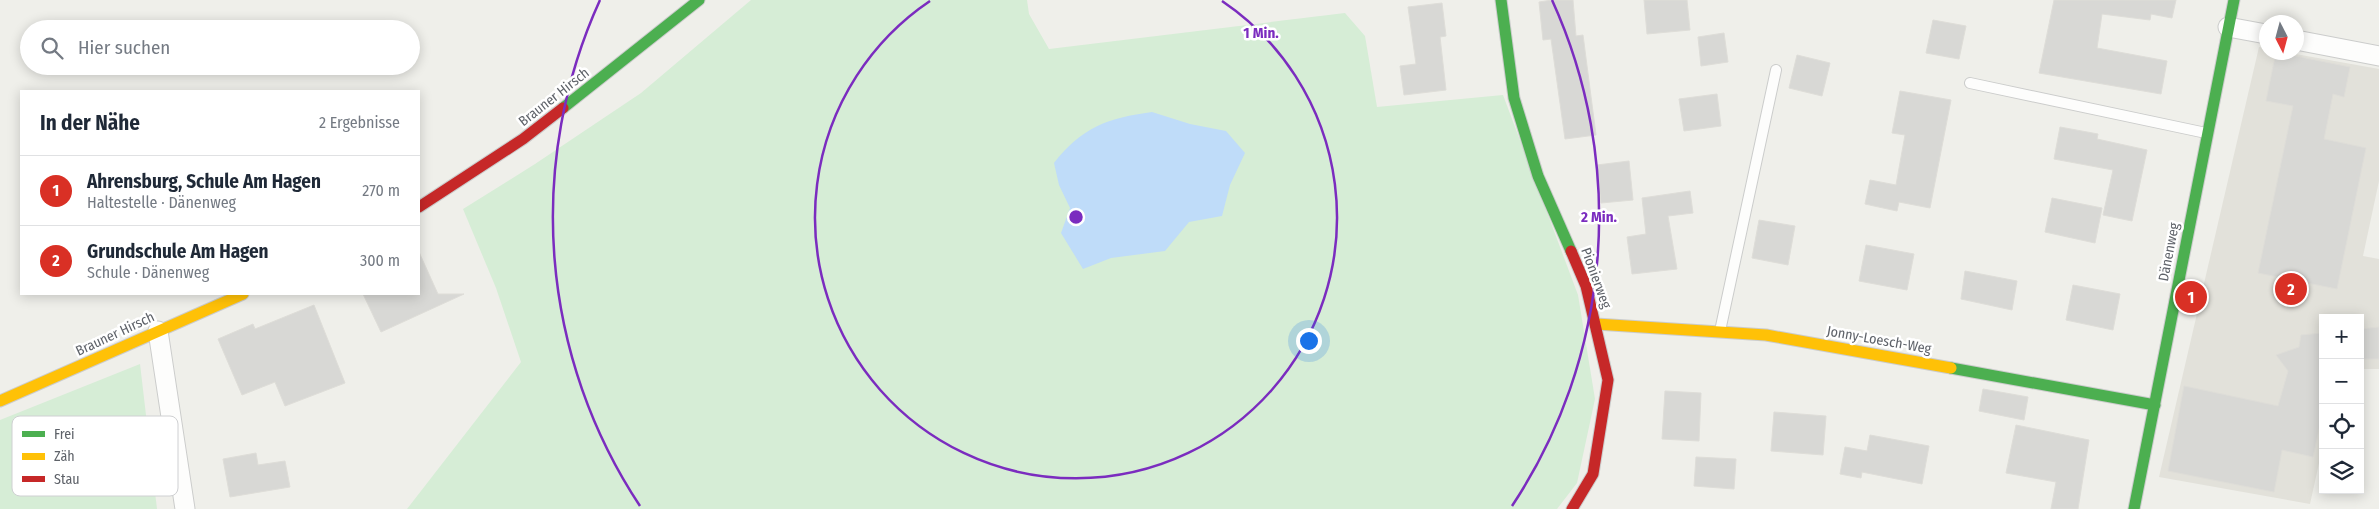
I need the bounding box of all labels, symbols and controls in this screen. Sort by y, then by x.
north arrow [2259,15,2304,60]
search box [20,20,420,75]
text: 1 Min. [1243,24,1279,42]
icon: search [38,34,66,62]
text: Hier suchen [78,36,170,59]
street label: Brauner Hirsch [515,64,593,130]
text: In der Nähe [40,110,140,136]
text: 2 Ergebnisse [319,113,400,132]
text: Ahrensburg, Schule Am Hagen [87,170,321,193]
text: 1 [53,181,59,200]
text: 270 m [362,181,400,200]
text: Haltestelle · Dänenweg [87,193,236,212]
centre of rings [1067,208,1085,226]
text: 2 Min. [1580,208,1618,226]
street label: Dänenweg [2155,221,2183,283]
text: Grundschule Am Hagen [87,240,269,263]
street label: Pionierweg [1577,245,1615,311]
text: 2 [52,251,60,270]
text: 300 m [360,251,400,270]
text: Schule · Dänenweg [87,263,209,282]
pin: 2 [2275,270,2307,308]
pin: 1 [2175,278,2207,316]
street label: Brauner Hirsch [73,308,157,360]
map controls [2319,314,2364,494]
button: + [2319,314,2364,359]
street label: Jonny-Loesch-Weg [1825,322,1933,358]
your location [1296,328,1322,354]
button: − [2319,359,2364,404]
button: locate [2319,404,2364,449]
legend [12,416,178,496]
text: Frei [54,426,75,443]
text: Zäh [54,448,75,465]
button: layers [2319,449,2364,494]
text: Stau [54,471,80,488]

